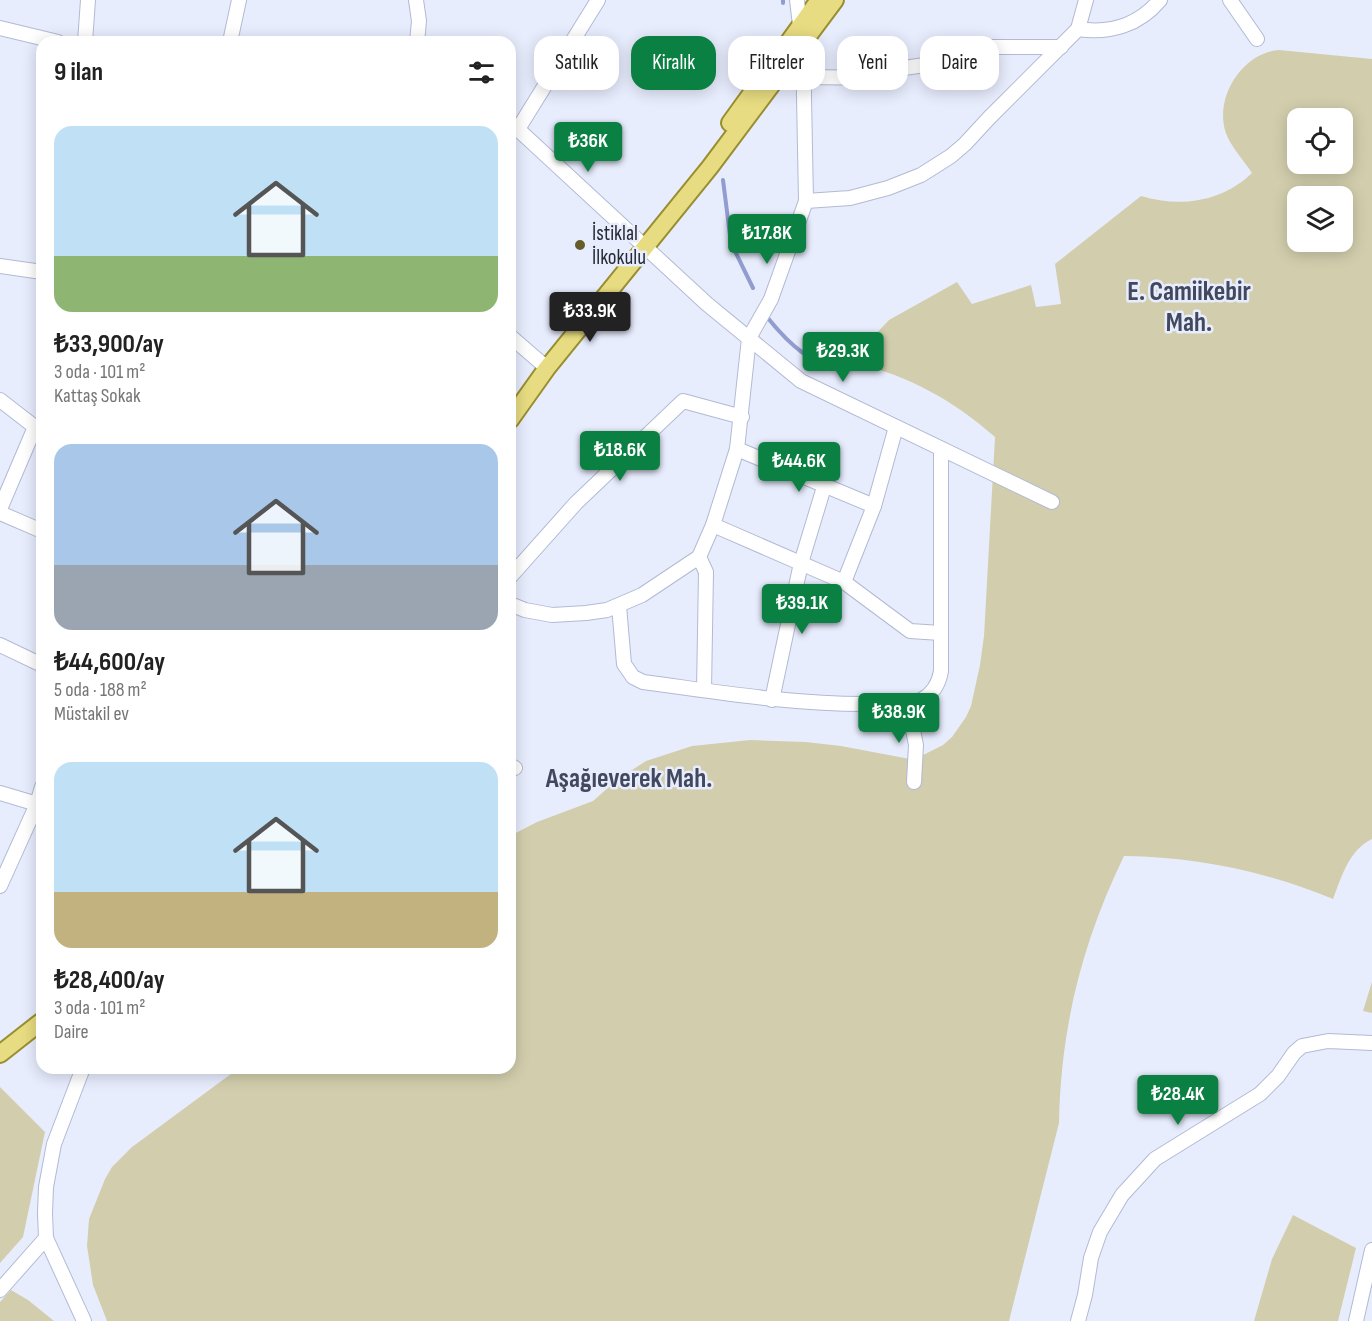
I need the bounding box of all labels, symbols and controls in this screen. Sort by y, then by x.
chip: Satılık [534,36,619,90]
chip: Kiralık [631,36,716,90]
chip: Filtreler [728,36,825,90]
chip: Yeni [837,36,908,90]
chip: Daire [920,36,999,90]
icon: filters [465,56,498,89]
text: 9 ilan [54,57,103,88]
map controls [1287,108,1353,252]
button: locate [1287,108,1353,174]
pin: ₺36K [552,122,624,173]
text: ₺36K [568,129,608,153]
icon: home [222,165,330,273]
button: layers [1287,186,1353,252]
pin: ₺17.8K [718,214,816,265]
place label: İstiklal İlkokulu [592,221,646,270]
text: ₺17.8K [742,221,792,245]
marker: İstiklal İlkokulu [573,238,587,252]
district label: E. Camiikebir Mah. [1127,276,1251,339]
pin: ₺33.9K [541,292,639,343]
text: ₺33.9K [564,299,616,323]
text: ₺33,900/ay [54,329,164,360]
pin: ₺29.3K [794,332,892,383]
text: ₺29.3K [817,339,869,363]
text: 3 oda · 101 m² [54,360,145,384]
text: Kattaş Sokak [54,384,141,408]
pin: ₺18.6K [571,431,669,482]
text: ₺18.6K [594,438,646,462]
pin: ₺44.6K [750,442,848,493]
text: ₺44.6K [772,449,826,473]
icon: home [222,483,330,591]
pin: ₺39.1K [753,584,851,635]
text: ₺39.1K [776,591,828,615]
text: ₺44,600/ay [54,647,165,678]
text: 5 oda · 188 m² [54,678,147,702]
pin: ₺38.9K [850,693,948,744]
text: ₺38.9K [872,700,926,724]
text: Müstakil ev [54,702,129,726]
district label: Aşağıeverek Mah. [545,763,712,795]
icon: home [222,801,330,909]
text: ₺28,400/ay [54,965,165,996]
text: 3 oda · 101 m² [54,996,145,1020]
text: Daire [54,1020,89,1044]
pin: ₺28.4K [1129,1075,1227,1126]
text: ₺28.4K [1151,1082,1205,1106]

